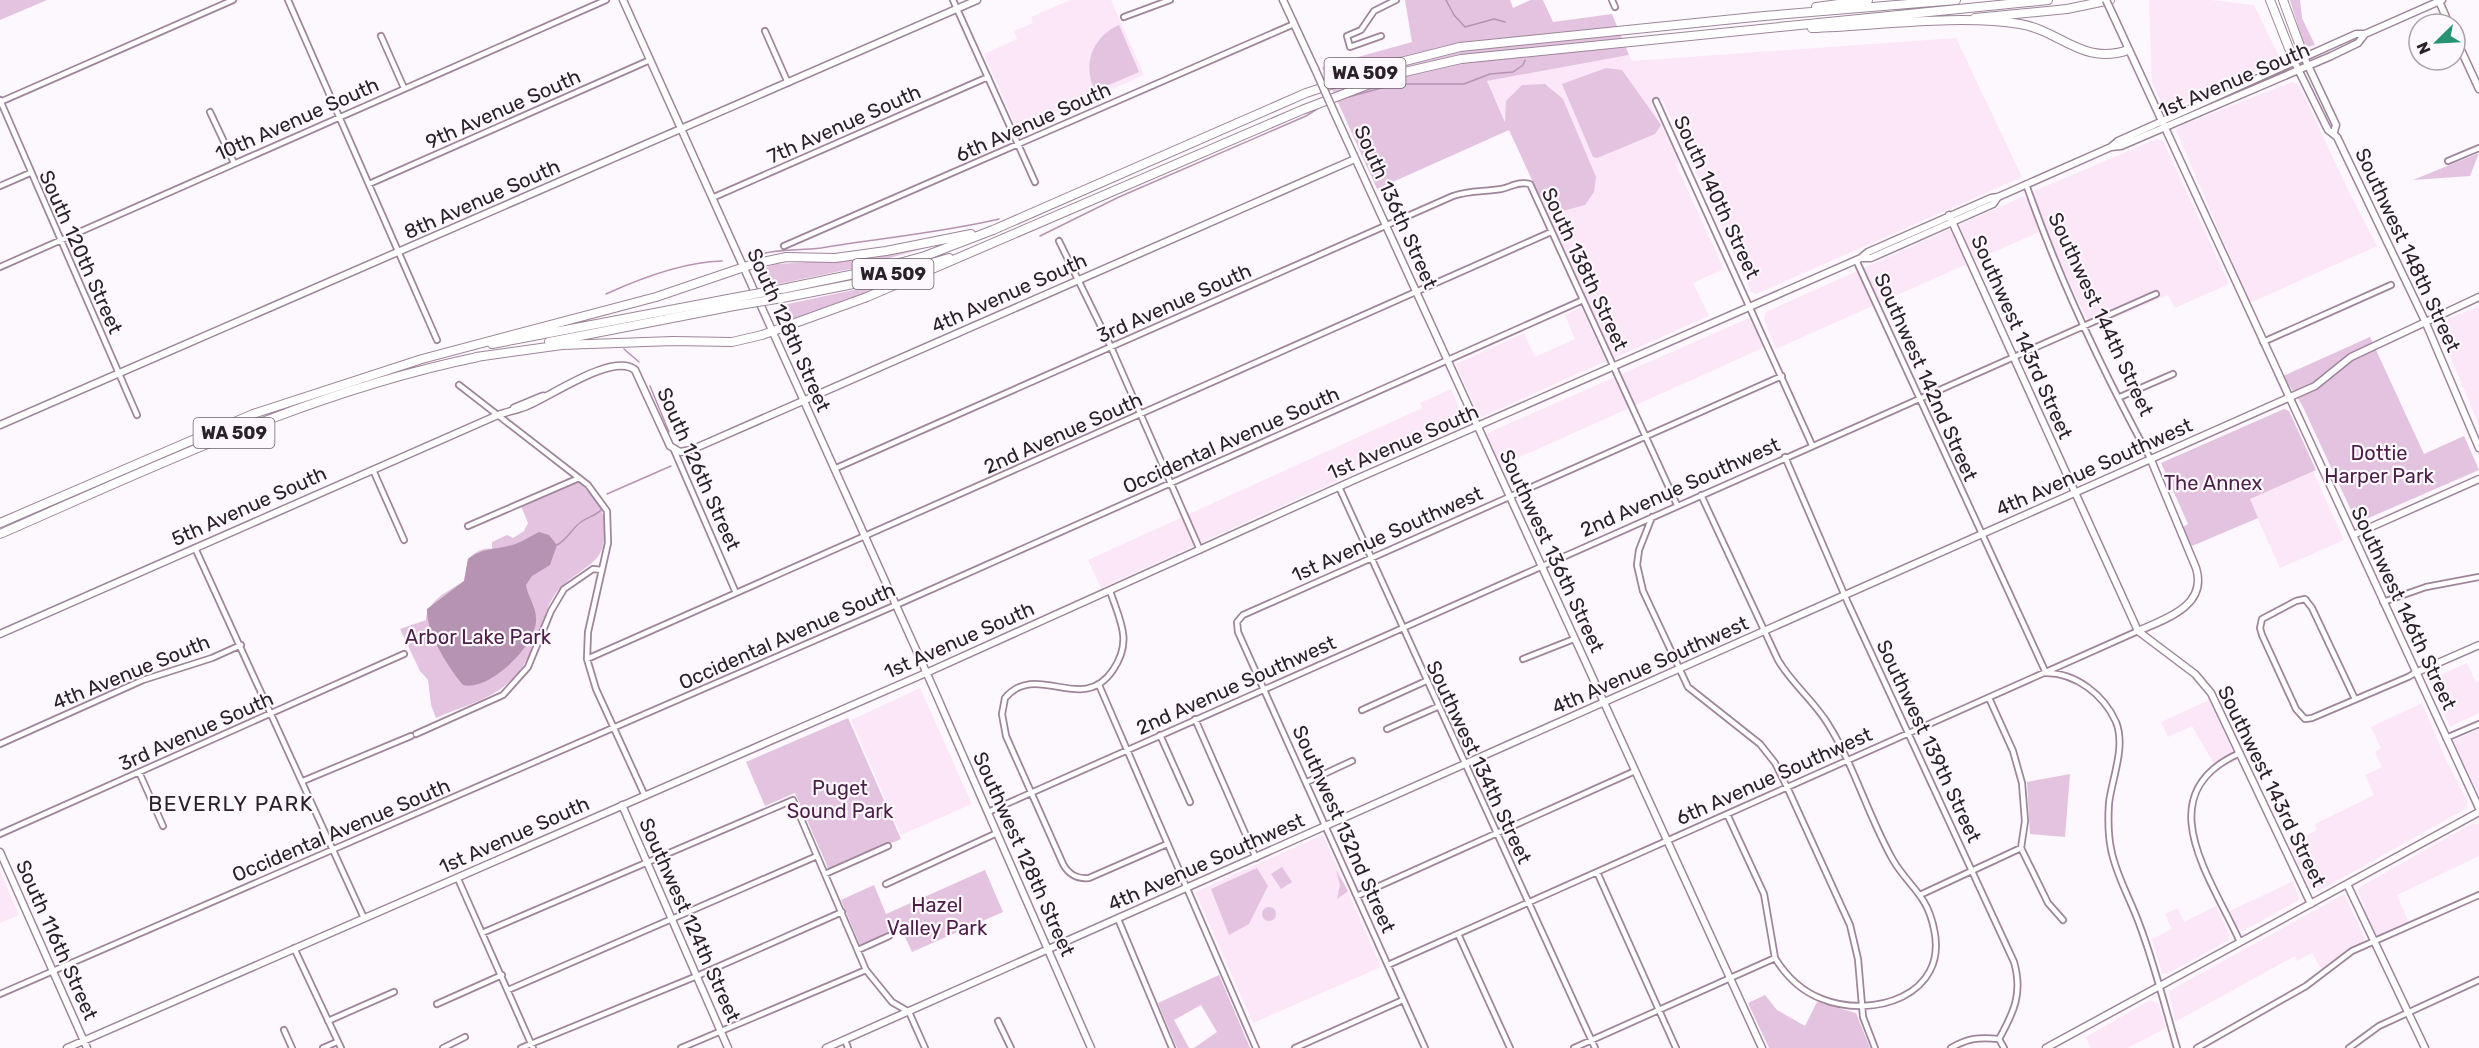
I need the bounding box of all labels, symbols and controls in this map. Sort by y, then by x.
north arrow [2407,12,2467,72]
street label: 1st Avenue South [2155,37,2313,123]
text: N [2413,39,2435,57]
road number: WA 509 [1324,58,1406,88]
street label: 9th Avenue South [422,64,584,154]
street label: 10th Avenue South [211,72,383,166]
street label: 6th Avenue South [952,77,1114,167]
street label: 7th Avenue South [764,79,924,169]
street label: South 140th Street [1669,112,1765,283]
street label: South 136th Street [1349,122,1443,293]
street label: Southwest 148th Street [2350,144,2466,356]
street label: 8th Avenue South [400,154,564,244]
street label: South 120th Street [34,166,128,338]
street label: South 138th Street [1537,184,1633,354]
street label: Southwest 144th Street [2043,208,2159,420]
street label: Southwest 143rd Street [1966,231,2078,443]
street label: South 128th Street [742,244,836,416]
street label: 4th Avenue South [928,248,1090,338]
street label: 3rd Avenue South [1093,258,1255,348]
road number: WA 509 [852,259,934,289]
street label: Southwest 142nd Street [1869,269,1983,485]
street label: Occidental Avenue South [1119,381,1343,499]
street label: South 126th Street [652,384,746,554]
street label: 2nd Avenue South [980,387,1146,479]
street label: 1st Avenue South [1324,399,1482,485]
street label: 4th Avenue Southwest [1992,413,2196,521]
road number: WA 509 [194,418,274,448]
street label: 2nd Avenue Southwest [1577,432,1784,542]
park label: Dottie Harper Park [2324,441,2435,488]
street label: Southwest 136th Street [1494,446,1610,656]
street label: 5th Avenue South [168,461,330,551]
park label: The Annex [2164,471,2262,495]
street label: 1st Avenue Southwest [1288,481,1486,587]
street label: Southwest 146th Street [2346,503,2462,714]
street label: Occidental Avenue South [675,577,899,695]
street label: 1st Avenue South [880,596,1038,684]
street label: 4th Avenue Southwest [1548,611,1752,719]
park label: Arbor Lake Park [405,625,552,649]
street label: 4th Avenue South [49,629,213,715]
street label: 2nd Avenue Southwest [1133,630,1340,740]
street label: Southwest 139th Street [1871,636,1987,846]
street label: Southwest 134th Street [1421,657,1537,868]
street label: Southwest 143rd Street [2213,682,2331,891]
street label: 3rd Avenue South [115,686,277,776]
street label: Southwest 132nd Street [1287,721,1401,937]
street label: 6th Avenue Southwest [1672,722,1876,830]
street label: Southwest 128th Street [968,748,1080,960]
street label: Occidental Avenue South [228,773,454,887]
park label: Puget Sound Park [787,776,894,823]
district label: BEVERLY PARK [148,791,314,816]
street label: 1st Avenue South [435,791,593,879]
street label: 4th Avenue Southwest [1104,808,1308,916]
street label: Southwest 124th Street [634,814,746,1026]
street label: South 116th Street [11,856,103,1024]
park label: Hazel Valley Park [887,893,988,940]

